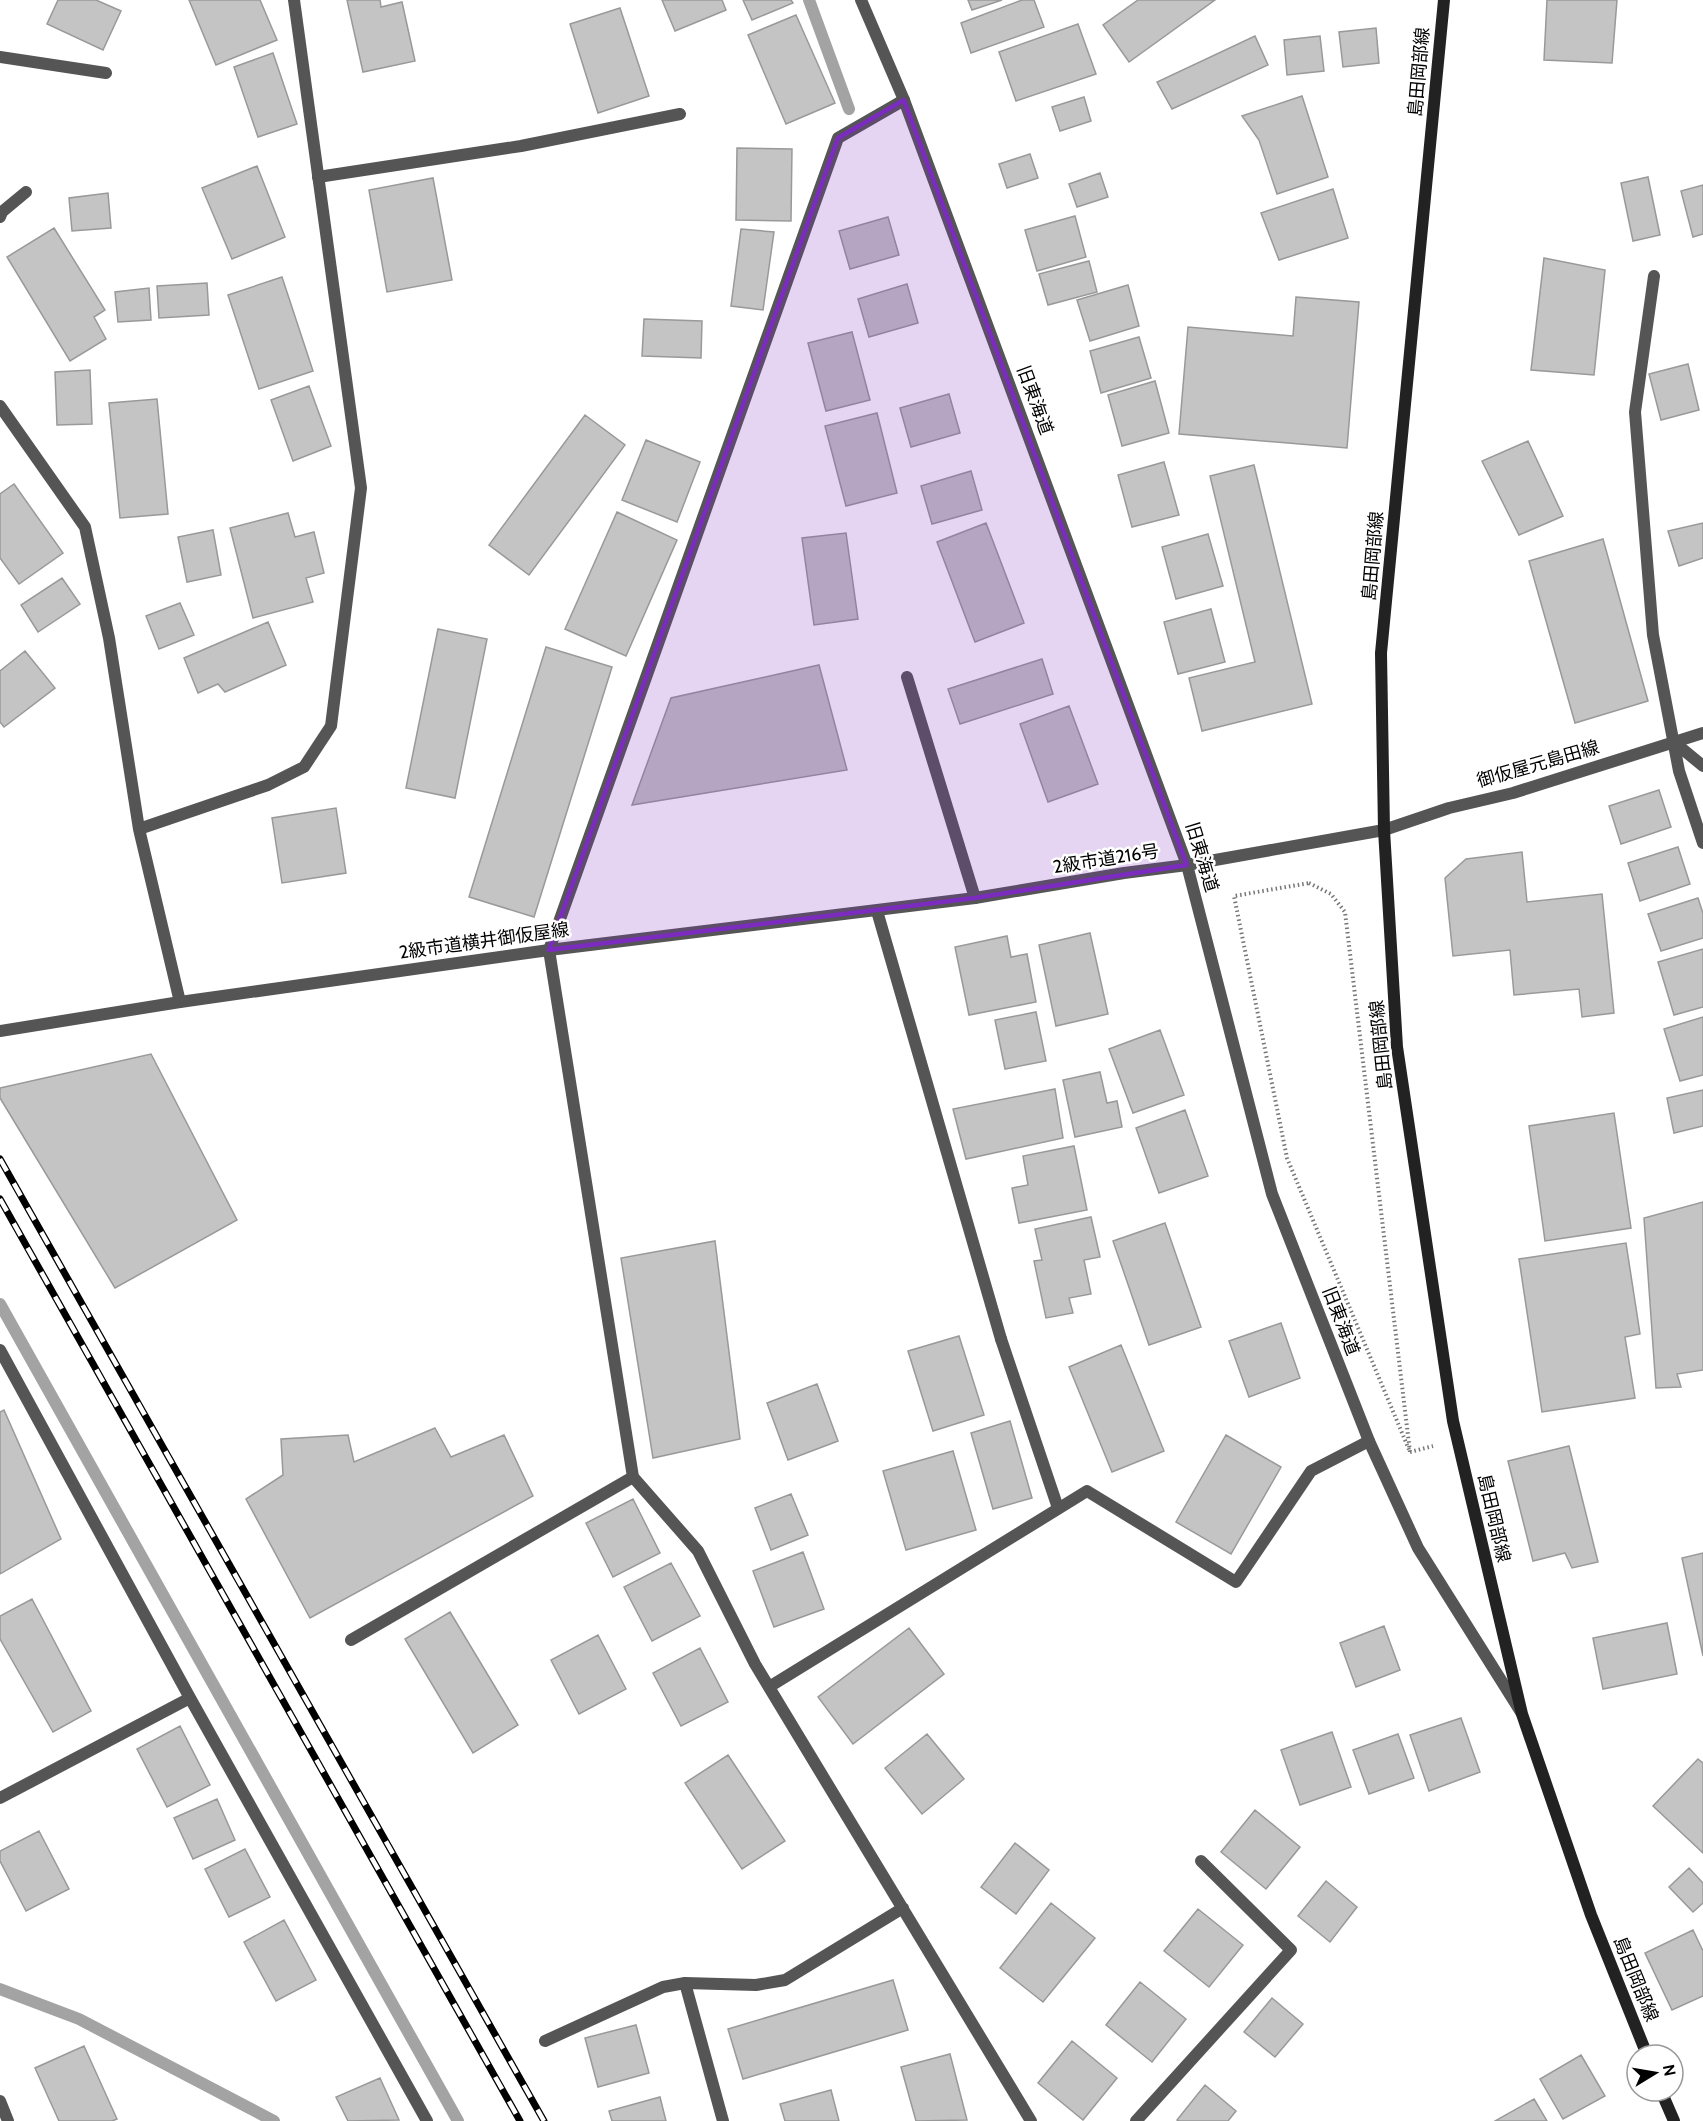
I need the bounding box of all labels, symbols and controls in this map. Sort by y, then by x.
street label: 島田岡部線 [1404,26,1434,118]
street label: 旧東海道 [1012,362,1058,438]
street label: 島田岡部線 [1358,510,1388,602]
street label: 御仮屋元島田線 [1474,736,1602,792]
street label: 旧東海道 [1181,819,1223,895]
street label: 2級市道216号 [1051,840,1161,878]
street label: 2級市道横井御仮屋線 [398,918,570,964]
street label: 島田岡部線 [1365,999,1397,1091]
street label: 旧東海道 [1318,1283,1364,1359]
street label: 島田岡部線 [1473,1472,1515,1564]
street label: 島田岡部線 [1609,1933,1663,2025]
north arrow [1625,2043,1685,2103]
text: N [1659,2063,1680,2078]

